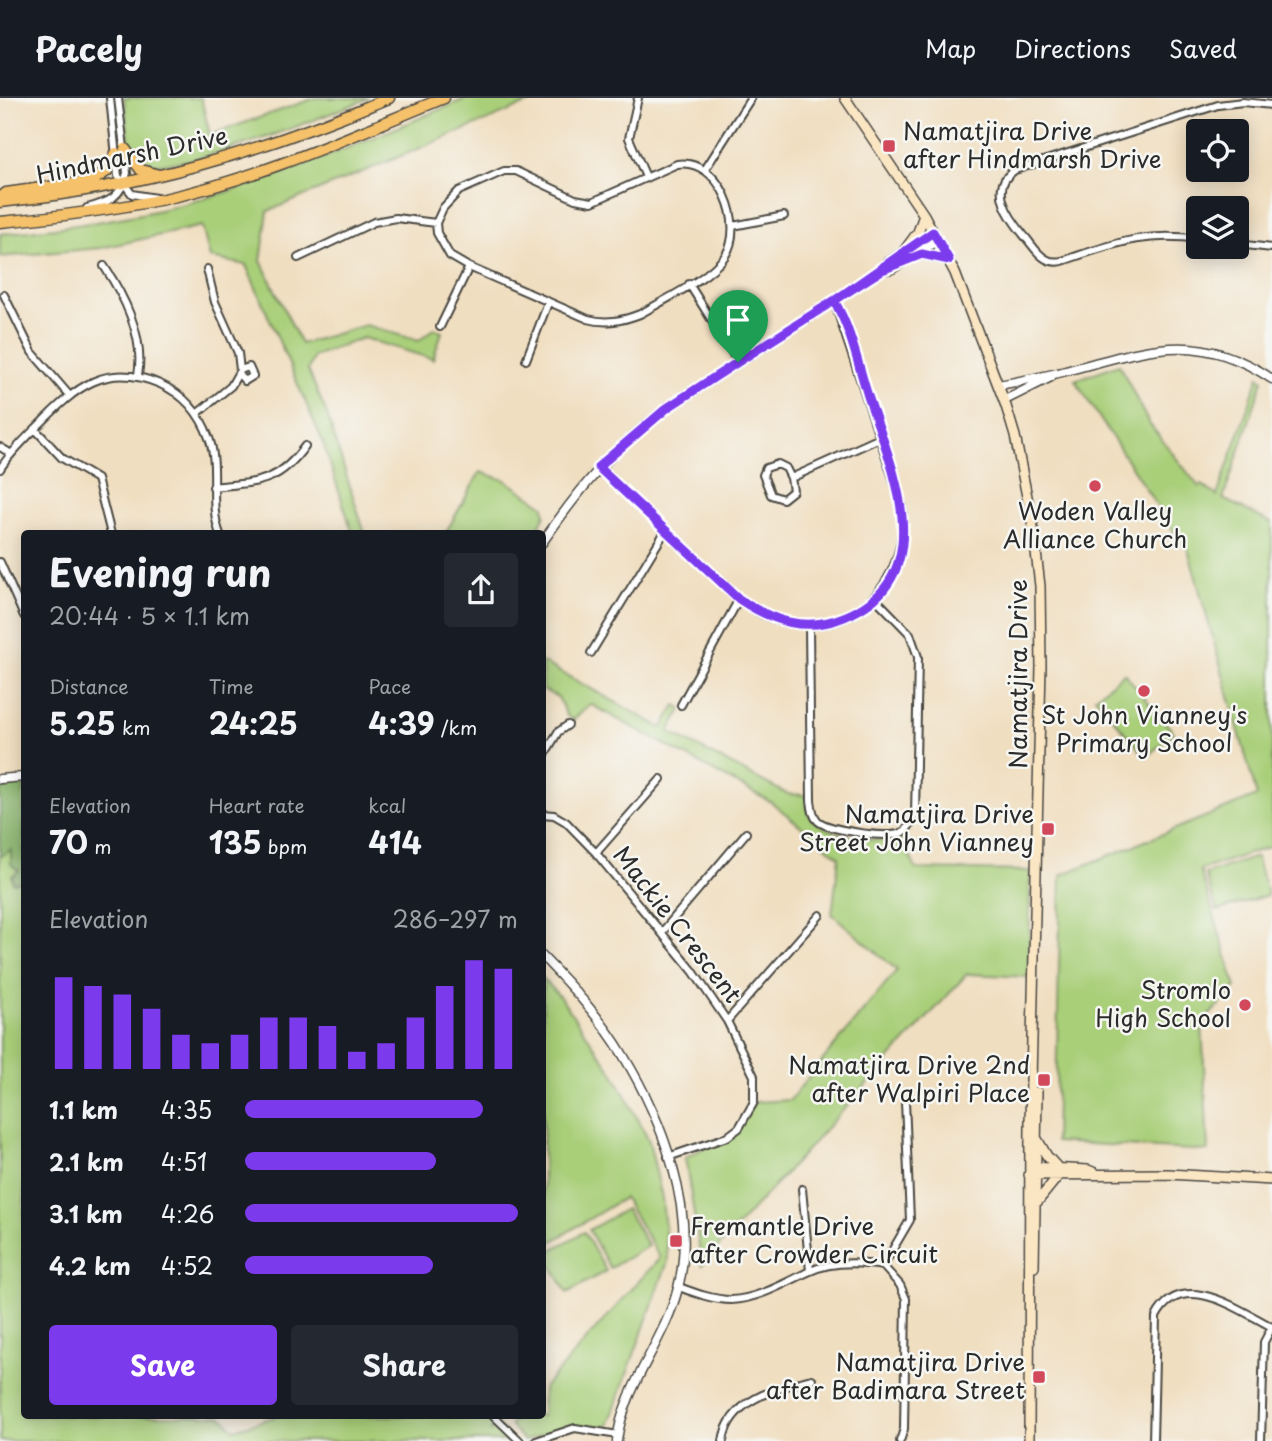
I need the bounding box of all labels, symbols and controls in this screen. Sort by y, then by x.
text: Pacely [35,23,143,73]
text: Map [925,30,976,66]
text: Directions [1014,30,1131,66]
text: Saved [1169,30,1237,66]
place label: Namatjira Drive after Hindmarsh Drive [903,112,1162,176]
street label: Hindmarsh Drive [32,116,231,192]
map controls [1186,119,1249,259]
button: locate [1186,119,1249,182]
marker: Namatjira Drive after Hindmarsh Drive [881,138,897,154]
button: layers [1186,196,1249,259]
pin [708,290,768,362]
icon: arrive [719,301,757,339]
marker: Woden Valley Alliance Church [1087,478,1103,494]
place label: Woden Valley Alliance Church [1003,492,1187,556]
text: Evening run [49,543,271,600]
button: share [444,553,518,627]
street label: Namatjira Drive [999,579,1035,769]
text: 20:44 · 5 × 1.1 km [49,598,250,633]
text: Distance [49,672,129,700]
text: Time [209,672,254,700]
text: Pace [368,672,411,700]
marker: St John Vianney's Primary School [1136,683,1152,699]
place label: St John Vianney's Primary School [1041,696,1247,760]
text: 5.25 [49,700,116,745]
text: 24:25 [209,700,298,745]
text: 4:39 [368,700,435,745]
text: km [116,713,150,741]
text: /km [435,713,477,741]
text: Elevation [49,791,131,819]
text: Heart rate [209,791,305,819]
text: kcal [368,791,406,819]
place label: Namatjira Drive Street John Vianney [799,795,1034,859]
text: 70 [49,819,88,864]
text: 135 [209,819,262,864]
text: 414 [368,819,422,864]
marker: Namatjira Drive Street John Vianney [1040,821,1056,837]
text: m [88,832,111,860]
text: bpm [262,832,307,860]
street label: Mackie Crescent [606,838,752,1010]
text: Elevation [49,901,148,936]
text: 286–297 m [392,901,518,936]
place label: Stromlo High School [1095,971,1231,1035]
marker: Stromlo High School [1237,997,1253,1013]
place label: Namatjira Drive 2nd after Walpiri Place [788,1046,1030,1110]
marker: Namatjira Drive 2nd after Walpiri Place [1036,1072,1052,1088]
text: 1.1 km [49,1092,118,1127]
text: 4:35 [161,1092,212,1127]
text: 2.1 km [49,1144,124,1179]
text: 4:51 [161,1144,207,1179]
text: 3.1 km [49,1196,123,1231]
text: 4:26 [161,1196,214,1231]
place label: Fremantle Drive after Crowder Circuit [690,1207,938,1271]
marker: Fremantle Drive after Crowder Circuit [668,1233,684,1249]
text: 4.2 km [49,1248,131,1283]
text: 4:52 [161,1248,213,1283]
button: Save [49,1325,277,1405]
button: Share [291,1325,518,1405]
place label: Namatjira Drive after Badimara Street [766,1343,1025,1407]
marker: Namatjira Drive after Badimara Street [1031,1369,1047,1385]

